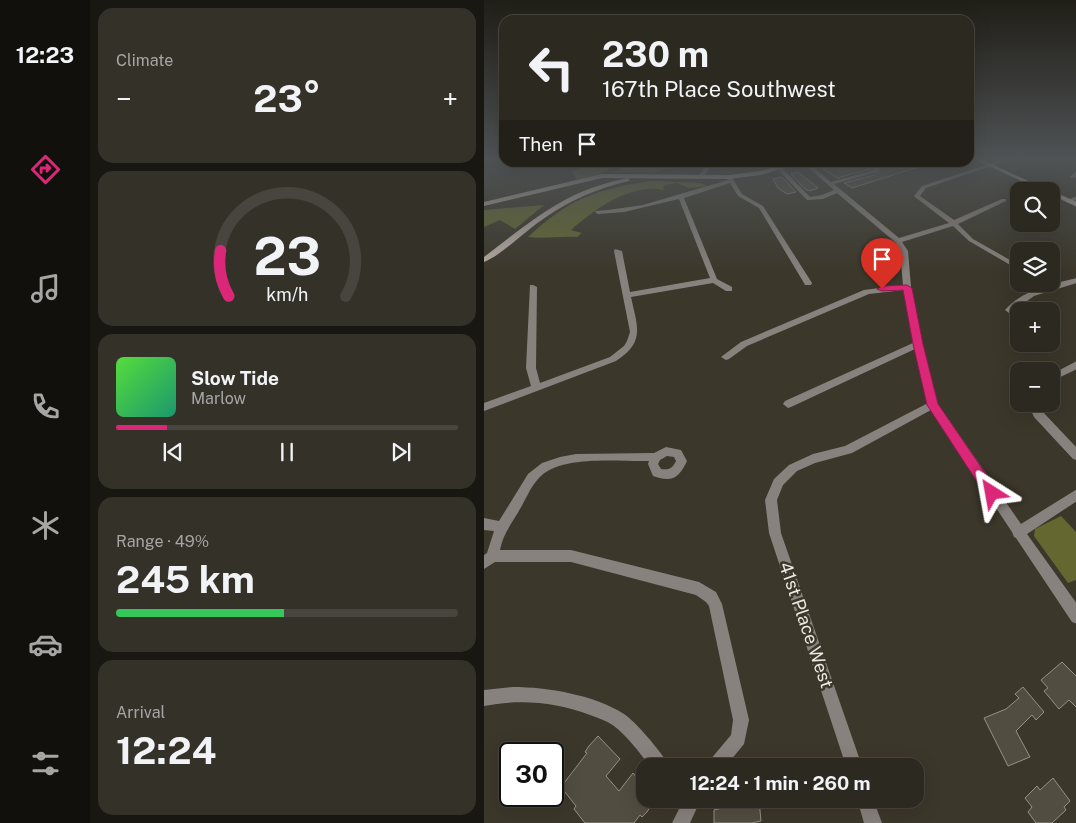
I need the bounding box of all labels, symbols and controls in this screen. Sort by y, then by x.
text: 230 m [602,34,709,75]
icon: left [519,35,584,100]
text: 12:23 [16,42,74,68]
text: Climate [116,51,173,70]
text: 23° [253,76,321,121]
text: 167th Place Southwest [602,76,836,102]
text: − [116,82,132,115]
text: + [442,82,458,115]
icon: arrive [573,130,601,158]
text: Then [519,133,563,155]
icon: directions [28,152,63,187]
map controls [1010,182,1060,412]
button: search [1010,182,1060,232]
text: 23 [253,226,321,287]
pin [861,238,903,289]
button: layers [1010,242,1060,292]
icon: arrive [868,245,896,273]
icon: music [28,271,63,306]
text: km/h [266,284,308,305]
button: + [1010,302,1060,352]
button: − [1010,362,1060,412]
text: Slow Tide [191,367,279,389]
icon: phone [28,389,63,424]
text: Marlow [191,389,246,408]
icon: previous [159,438,187,466]
icon: pause [273,438,301,466]
icon: next [387,438,415,466]
position arrow [965,466,1017,518]
icon: climate [28,508,63,543]
text: Range · 49% [116,532,209,551]
text: 245 km [116,557,255,602]
street label: 41st Place West [775,559,838,691]
icon: car [28,627,63,662]
text: Arrival [116,703,165,722]
text: 12:24 [116,728,216,773]
speed limit sign: 30 [499,742,564,807]
icon: filters [28,746,63,781]
text: 12:24 · 1 min · 260 m [689,772,871,794]

